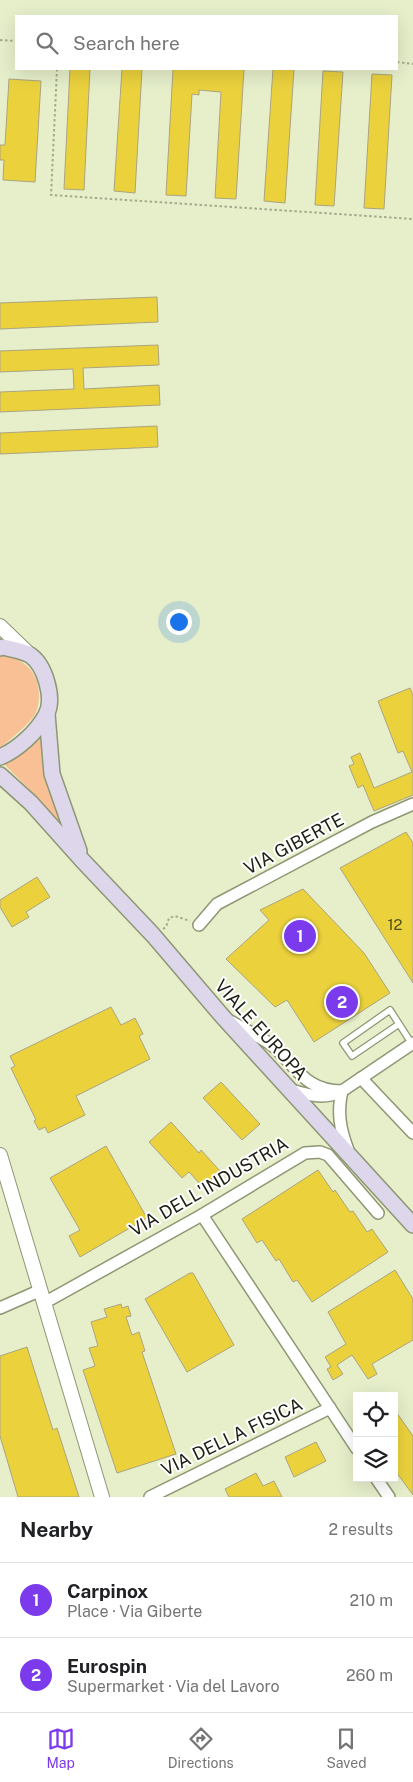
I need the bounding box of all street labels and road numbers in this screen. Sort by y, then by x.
street label: VIA GIBERTE [240,808,347,879]
street label: VIALE EUROPA [211,975,312,1084]
street label: VIA DELL'INDUSTRIA [126,1132,292,1241]
street label: VIA DELLA FISICA [158,1393,306,1480]

